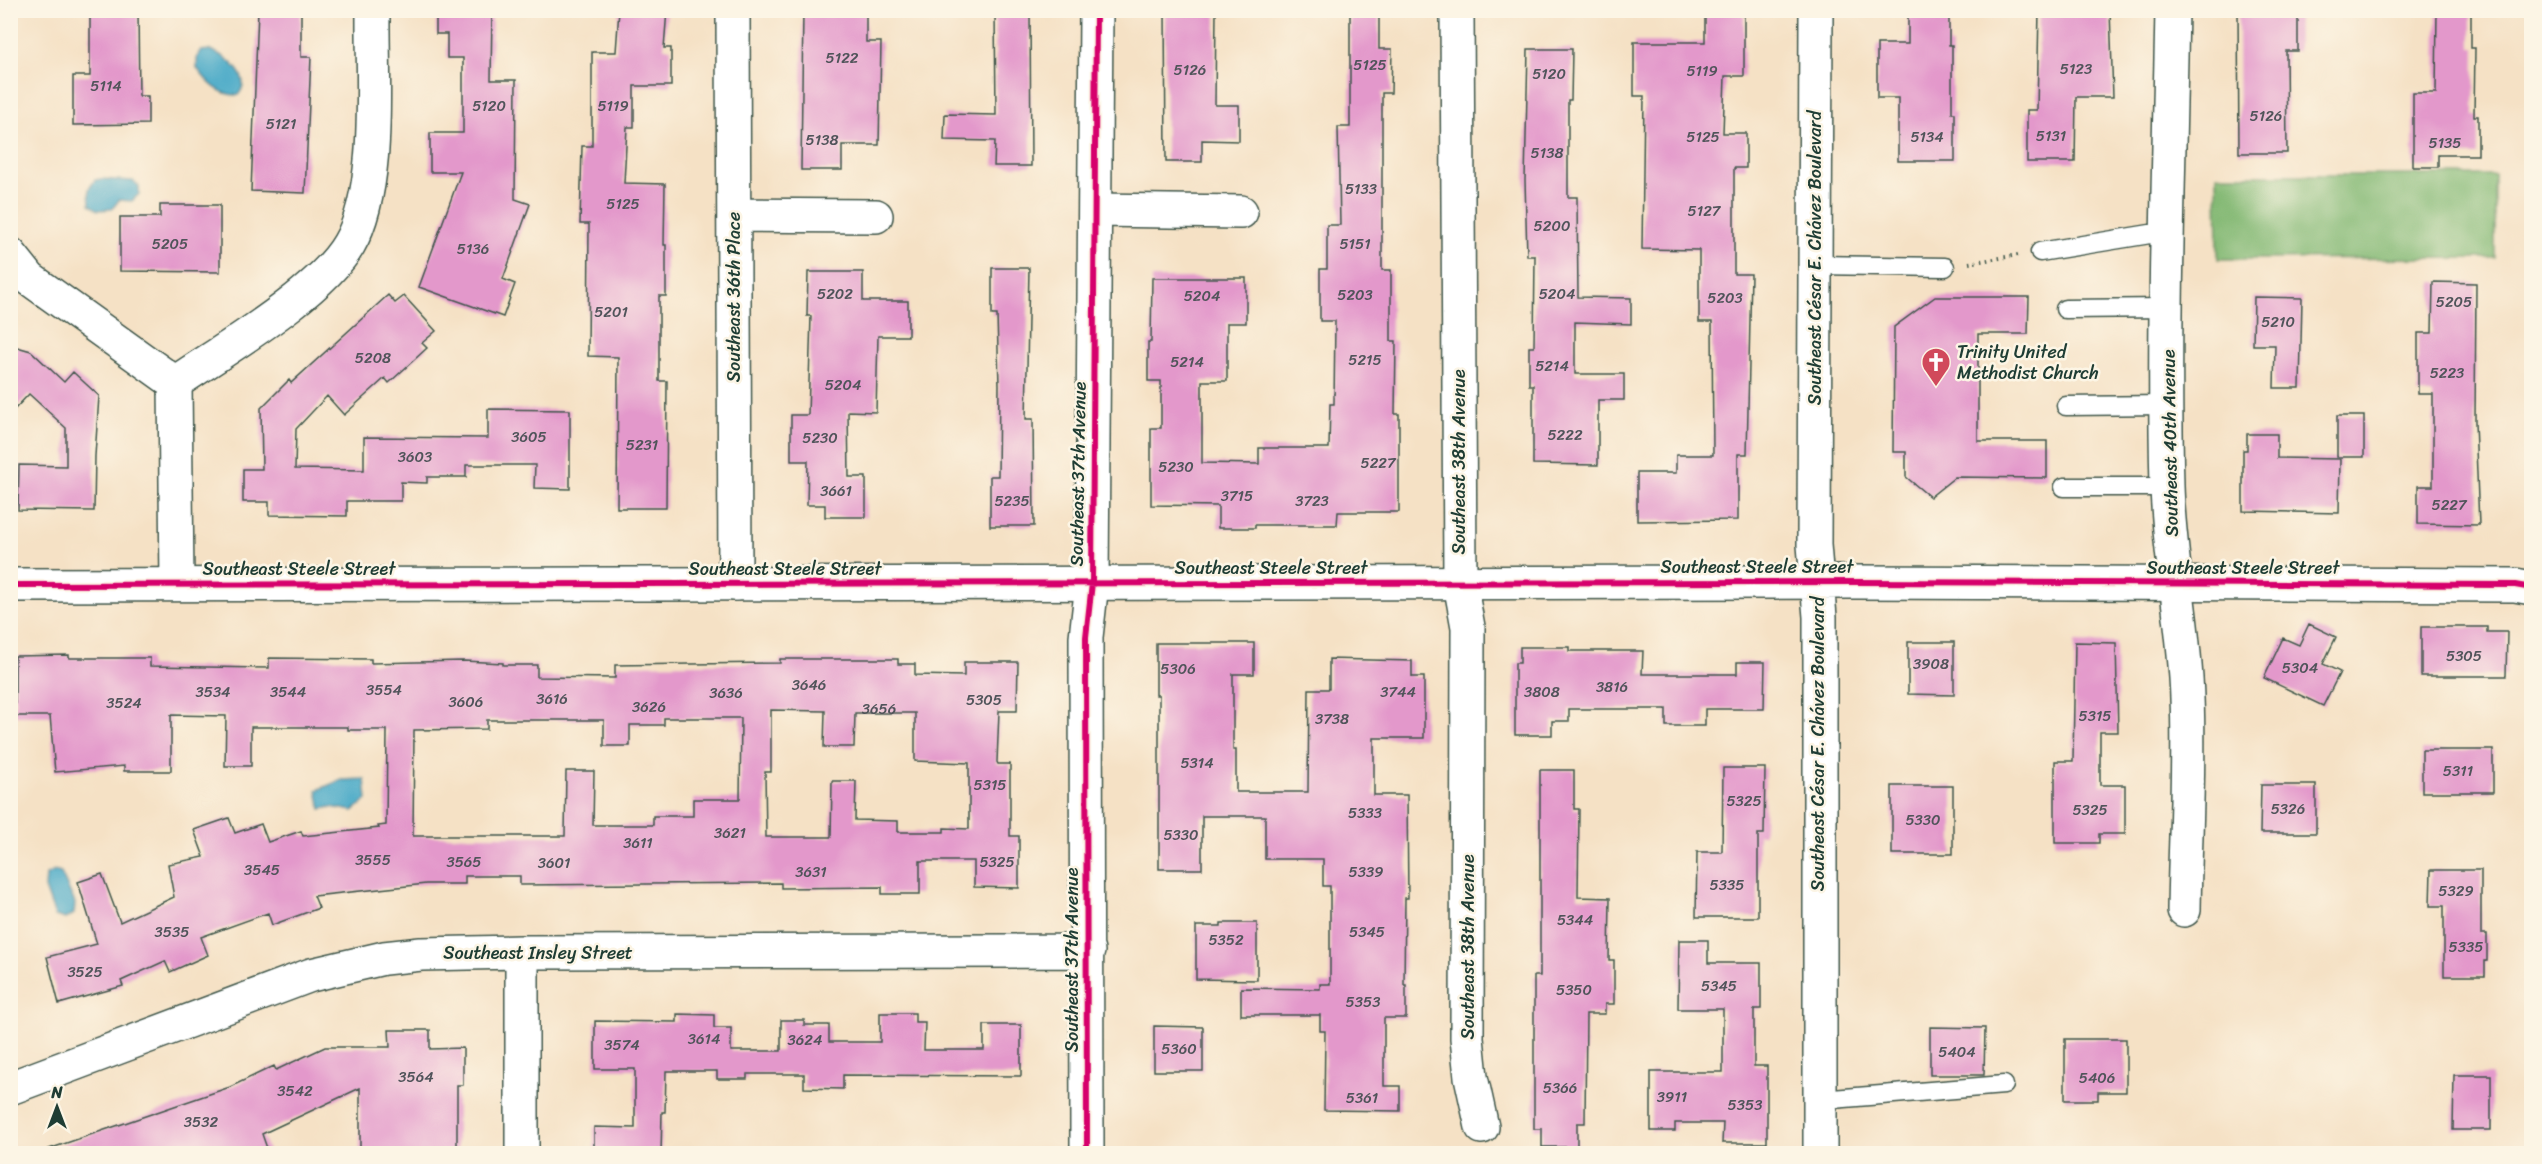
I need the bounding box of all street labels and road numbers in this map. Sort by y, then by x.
street label: Southeast César E. Chávez Boulevard [1799,109,1831,405]
street label: Southeast 36th Place [718,212,750,382]
street label: Southeast 40th Avenue [2152,349,2188,537]
street label: Southeast 38th Avenue [1443,369,1475,555]
street label: Southeast 37th Avenue [1060,381,1096,567]
street label: Southeast Steele Street [1661,551,1854,583]
street label: Southeast Steele Street [1175,552,1368,584]
street label: Southeast Steele Street [2147,552,2340,584]
street label: Southeast Steele Street [203,553,396,585]
street label: Southeast Steele Street [689,553,882,585]
street label: Southeast César E. Chávez Boulevard [1802,595,1834,891]
street label: Southeast 38th Avenue [1452,854,1484,1040]
street label: Southeast 37th Avenue [1056,867,1088,1052]
street label: Southeast Insley Street [443,937,633,969]

